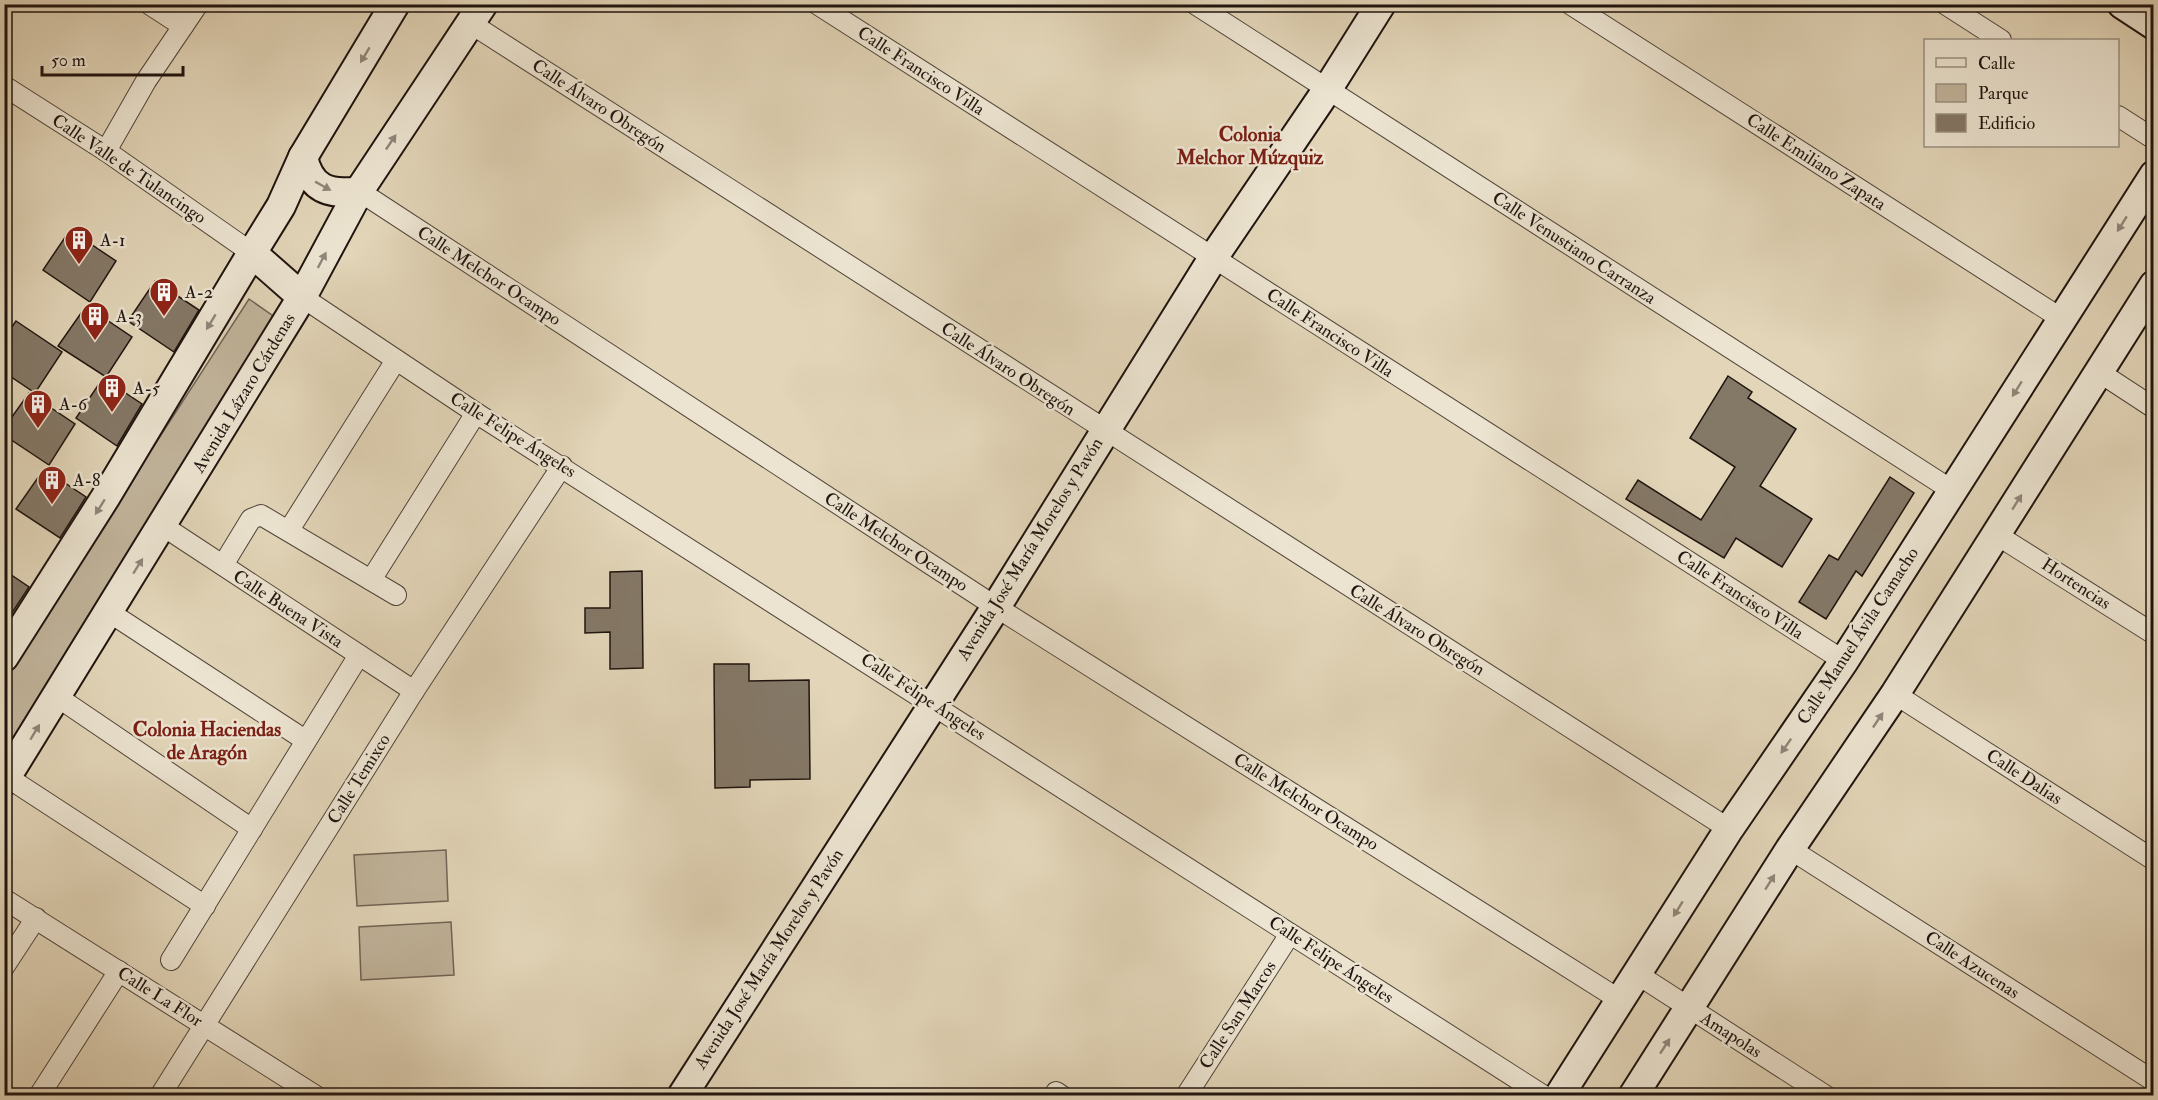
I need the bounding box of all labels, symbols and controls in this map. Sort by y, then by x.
street label: Calle Francisco Villa [853,21,989,121]
scale bar [42,39,183,77]
legend [1924,39,2119,147]
one-way arrow [359,47,370,63]
text: 50 m [51,49,86,72]
text: Calle [1978,52,2016,75]
street label: Calle Álvaro Obregón [528,54,670,158]
text: Parque [1978,82,2029,105]
street label: Calle Emiliano Zapata [1742,108,1891,216]
street label: Calle Valle de Tulancingo [47,109,211,229]
text: Edificio [1978,112,2035,135]
district label: Colonia Melchor Múzquiz [1175,122,1324,171]
one-way arrow [385,135,397,151]
one-way arrow [314,181,331,191]
street label: Calle Venustiano Carranza [1488,186,1661,310]
one-way arrow [2117,216,2128,232]
street label: Calle Melchor Ocampo [413,221,566,331]
building icon: A-1 [63,224,95,266]
place label: A-1 [99,229,125,252]
one-way arrow [317,251,327,268]
building icon: A-2 [148,276,180,318]
place label: A-2 [184,281,213,304]
street label: Calle Francisco Villa [1262,283,1398,383]
building icon: A-3 [79,300,111,342]
place label: A-3 [115,305,142,328]
street label: Avenida Lázaro Cárdenas [187,309,301,478]
one-way arrow [206,314,217,330]
street label: Calle Álvaro Obregón [937,317,1079,421]
building icon: A-5 [96,372,128,414]
place label: A-5 [132,377,160,400]
one-way arrow [2012,381,2023,397]
street label: Calle Felipe Ángeles [446,387,580,483]
building icon: A-6 [22,388,54,430]
place label: A-6 [58,393,88,416]
street label: Avenida José María Morelos y Pavón [951,433,1108,665]
building icon: A-8 [36,464,68,506]
place label: A-8 [72,469,101,492]
street label: Calle Melchor Ocampo [820,487,973,597]
one-way arrow [2012,494,2023,511]
one-way arrow [95,499,106,515]
street label: Calle Manuel Ávila Camacho [1792,543,1924,729]
street label: Calle Francisco Villa [1672,545,1808,645]
street label: Hortencias [2037,553,2115,615]
one-way arrow [132,558,143,574]
street label: Calle Buena Vista [229,565,348,654]
street label: Calle Álvaro Obregón [1345,579,1489,681]
street label: Calle Felipe Ángeles [856,648,990,746]
one-way arrow [1872,712,1884,728]
district label: Colonia Haciendas de Aragón [133,717,281,766]
one-way arrow [29,723,40,740]
street label: Calle Temixco [322,729,396,828]
one-way arrow [1780,738,1792,754]
street label: Calle Dalias [1982,744,2066,810]
street label: Calle Melchor Ocampo [1229,748,1383,856]
street label: Avenida José María Morelos y Pavón [689,844,849,1074]
one-way arrow [1764,874,1775,890]
one-way arrow [1673,901,1684,917]
street label: Calle Felipe Ángeles [1264,911,1398,1009]
street label: Calle Azucenas [1920,926,2024,1004]
street label: Calle San Marcos [1194,956,1282,1074]
street label: Calle La Flor [113,962,207,1032]
street label: Amapolas [1695,1006,1766,1063]
one-way arrow [1659,1038,1670,1054]

